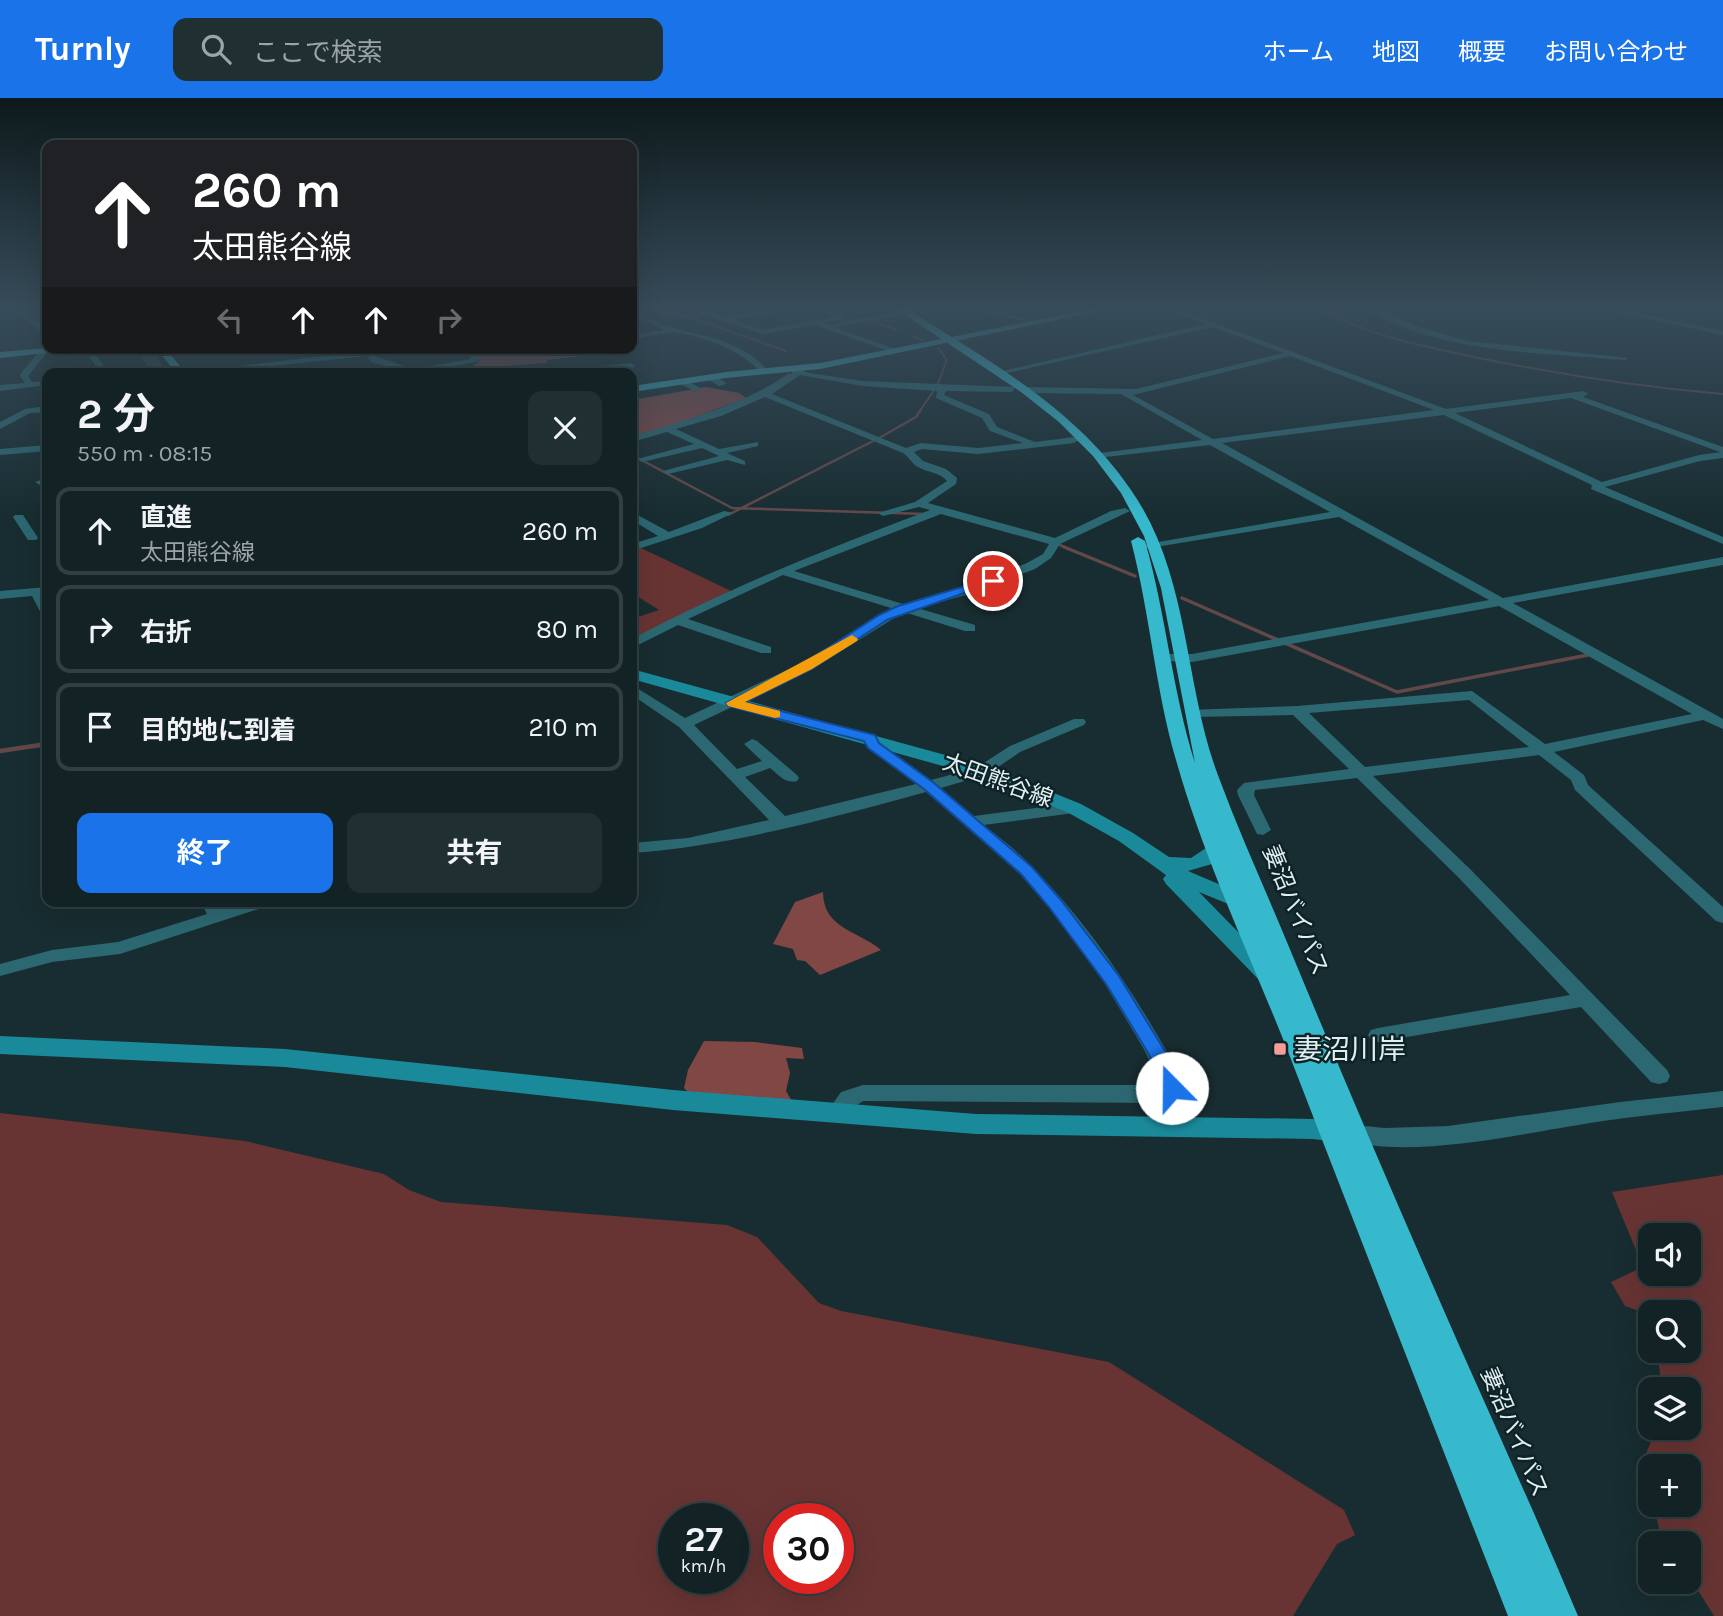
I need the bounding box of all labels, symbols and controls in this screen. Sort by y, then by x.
search box [173,18,663,81]
text: Turnly [35,30,131,68]
icon: search [197,30,235,68]
text: ここで検索 [253,37,383,68]
text: ホーム [1263,38,1334,66]
text: 地図 [1372,38,1420,66]
text: 概要 [1458,38,1506,66]
text: お問い合わせ [1544,38,1688,66]
text: 260 m [192,162,341,219]
icon: ahead [77,168,168,259]
text: 太田熊谷線 [192,229,352,266]
icon: left [211,301,249,339]
icon: ahead [284,301,322,339]
icon: ahead [357,301,395,339]
icon: right [430,301,468,339]
text: 2 分 [77,389,155,439]
button: close [528,391,602,465]
text: 550 m · 08:15 [77,440,212,467]
text: 直進 [140,502,192,533]
icon: ahead [81,512,119,550]
text: 260 m [522,516,598,547]
text: 太田熊谷線 [140,539,255,566]
pin [963,551,1023,611]
icon: arrive [974,562,1012,600]
icon: right [81,610,119,648]
text: 80 m [536,614,598,645]
text: 右折 [140,617,192,648]
icon: arrive [81,708,119,746]
text: 210 m [528,712,598,743]
text: 目的地に到着 [140,715,296,746]
street label: 太田熊谷線 [939,748,1056,813]
button: 終了 [77,813,333,893]
button: 共有 [347,813,602,893]
street label: 妻沼バイパス [1257,841,1334,979]
place label: 妻沼川岸 [1294,1033,1406,1066]
marker: 妻沼川岸 [1272,1041,1288,1057]
position arrow [1135,1051,1209,1125]
map controls [1638,1223,1701,1594]
button: sound [1638,1223,1701,1286]
button: search [1638,1300,1701,1363]
street label: 妻沼バイパス [1475,1364,1554,1501]
button: layers [1638,1377,1701,1440]
button: + [1638,1454,1701,1517]
speed limit sign: 30 [763,1503,854,1594]
text: 27 [684,1519,723,1560]
button: − [1638,1531,1701,1594]
text: km/h [681,1555,726,1577]

